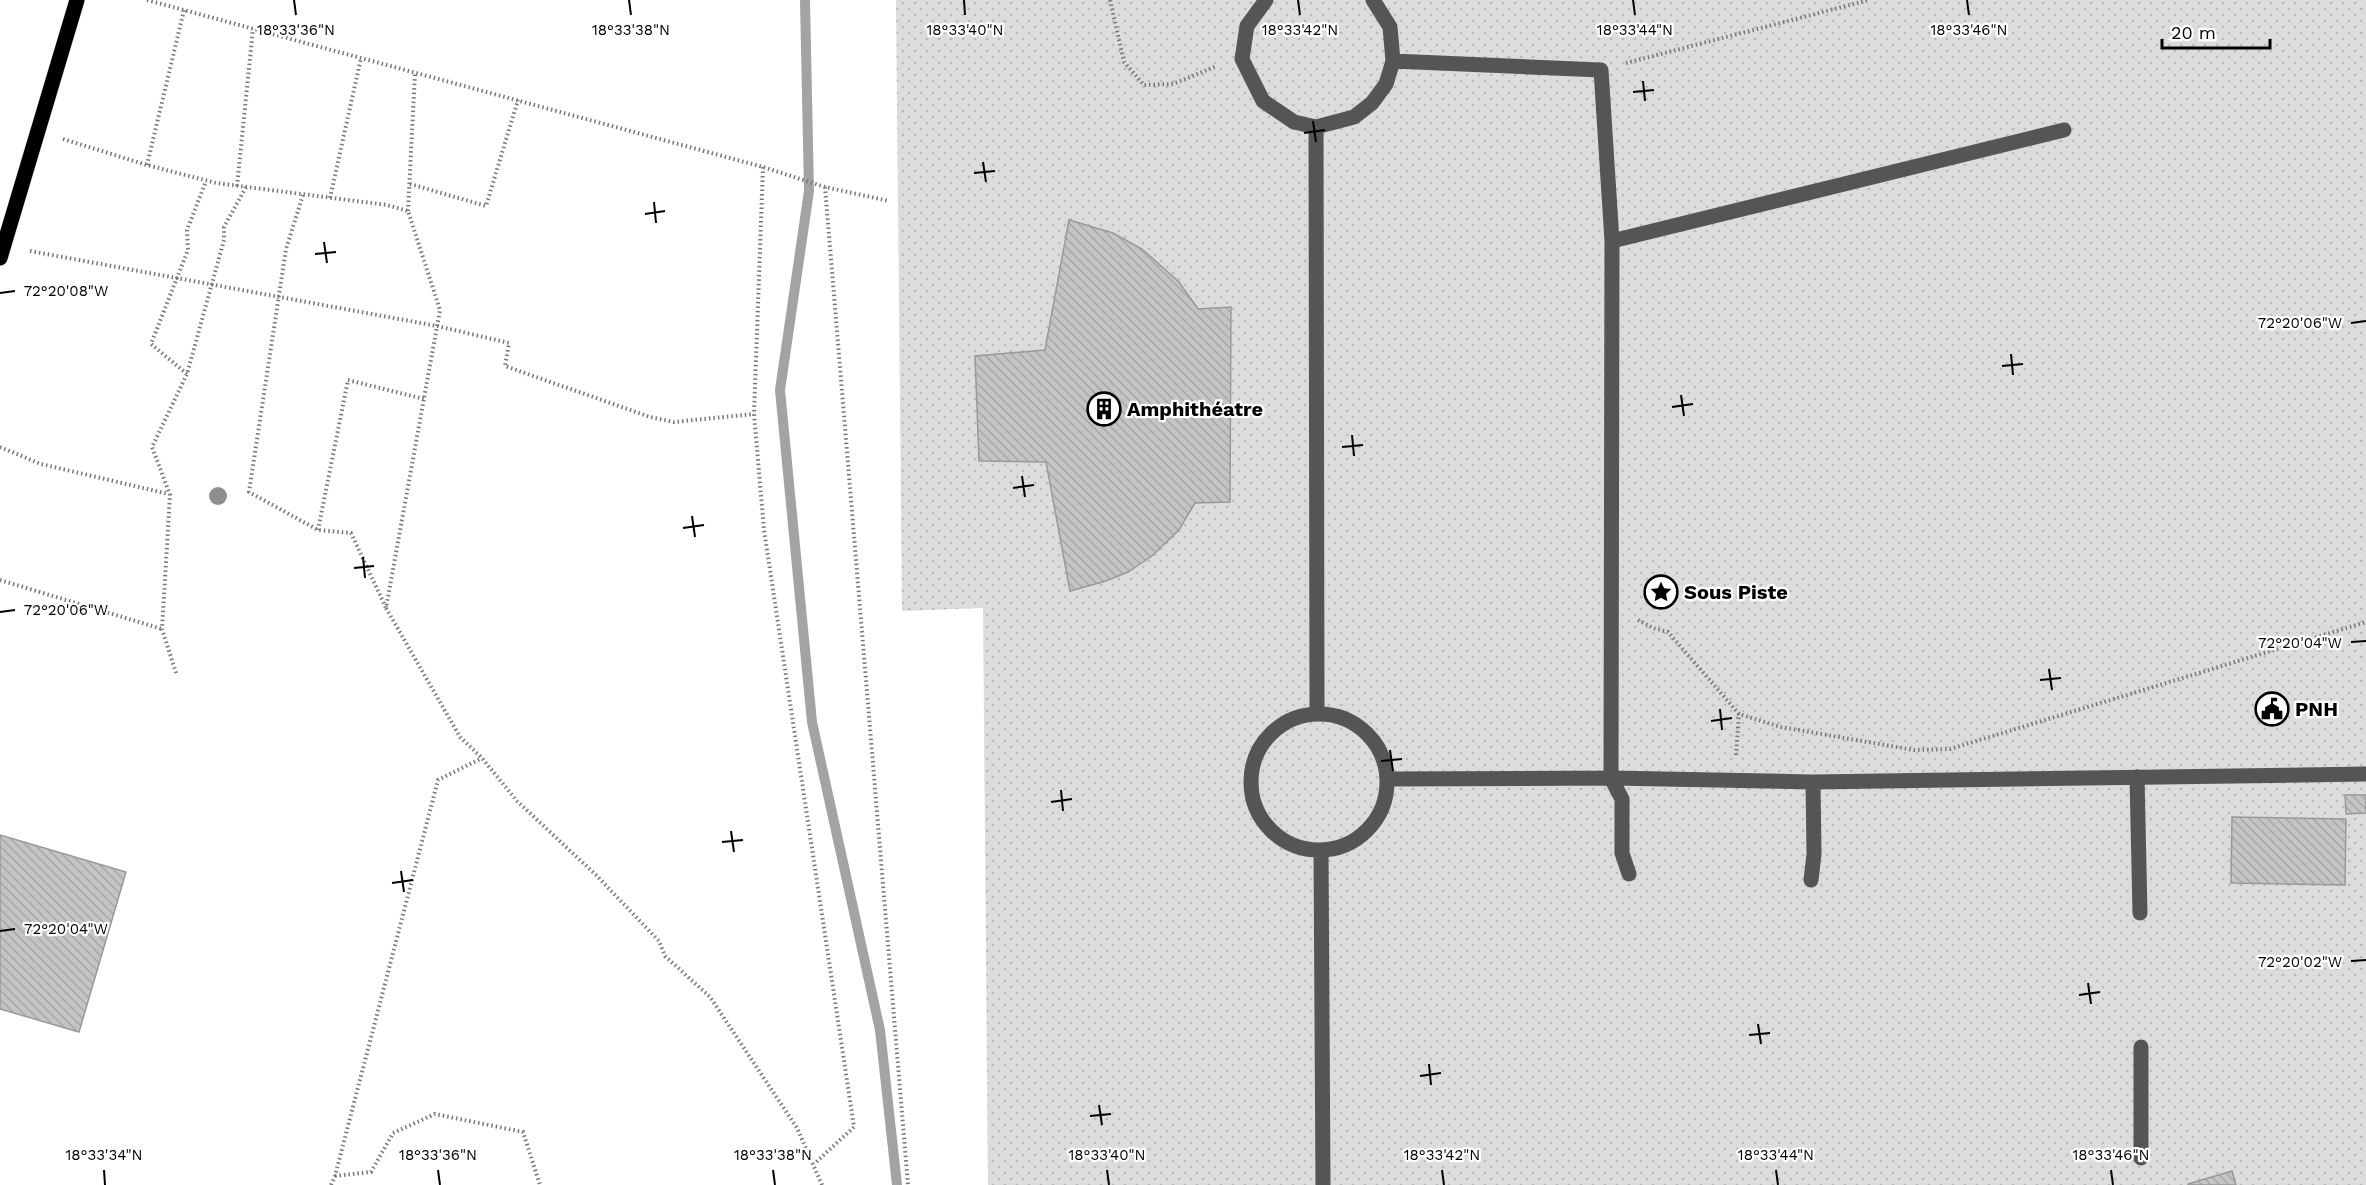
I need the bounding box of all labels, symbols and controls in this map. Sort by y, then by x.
scale bar [2162,12,2270,50]
text: 18°33'36"N [257,21,335,39]
text: 18°33'38"N [592,21,670,39]
text: 18°33'40"N [926,21,1004,39]
text: 18°33'42"N [1262,21,1338,39]
text: 18°33'44"N [1597,21,1673,39]
text: 18°33'46"N [1931,21,2007,39]
text: 20 m [2171,22,2216,43]
text: 72°20'08"W [24,282,108,300]
text: 72°20'06"W [2258,314,2342,332]
building icon: Amphithéatre [1086,391,1122,427]
place label: Amphithéatre [1127,397,1263,421]
place icon: Sous Piste [1643,574,1679,610]
place label: Sous Piste [1684,580,1788,604]
text: 72°20'06"W [24,601,108,619]
text: 72°20'04"W [2258,634,2342,652]
public building icon: PNH [2254,691,2290,727]
place label: PNH [2295,697,2338,721]
text: 72°20'04"W [24,920,108,938]
text: 72°20'02"W [2258,953,2342,971]
text: 18°33'34"N [65,1146,143,1164]
text: 18°33'36"N [399,1146,477,1164]
text: 18°33'38"N [734,1146,812,1164]
text: 18°33'40"N [1068,1146,1146,1164]
text: 18°33'42"N [1404,1146,1480,1164]
text: 18°33'44"N [1738,1146,1814,1164]
text: 18°33'46"N [2073,1146,2149,1164]

